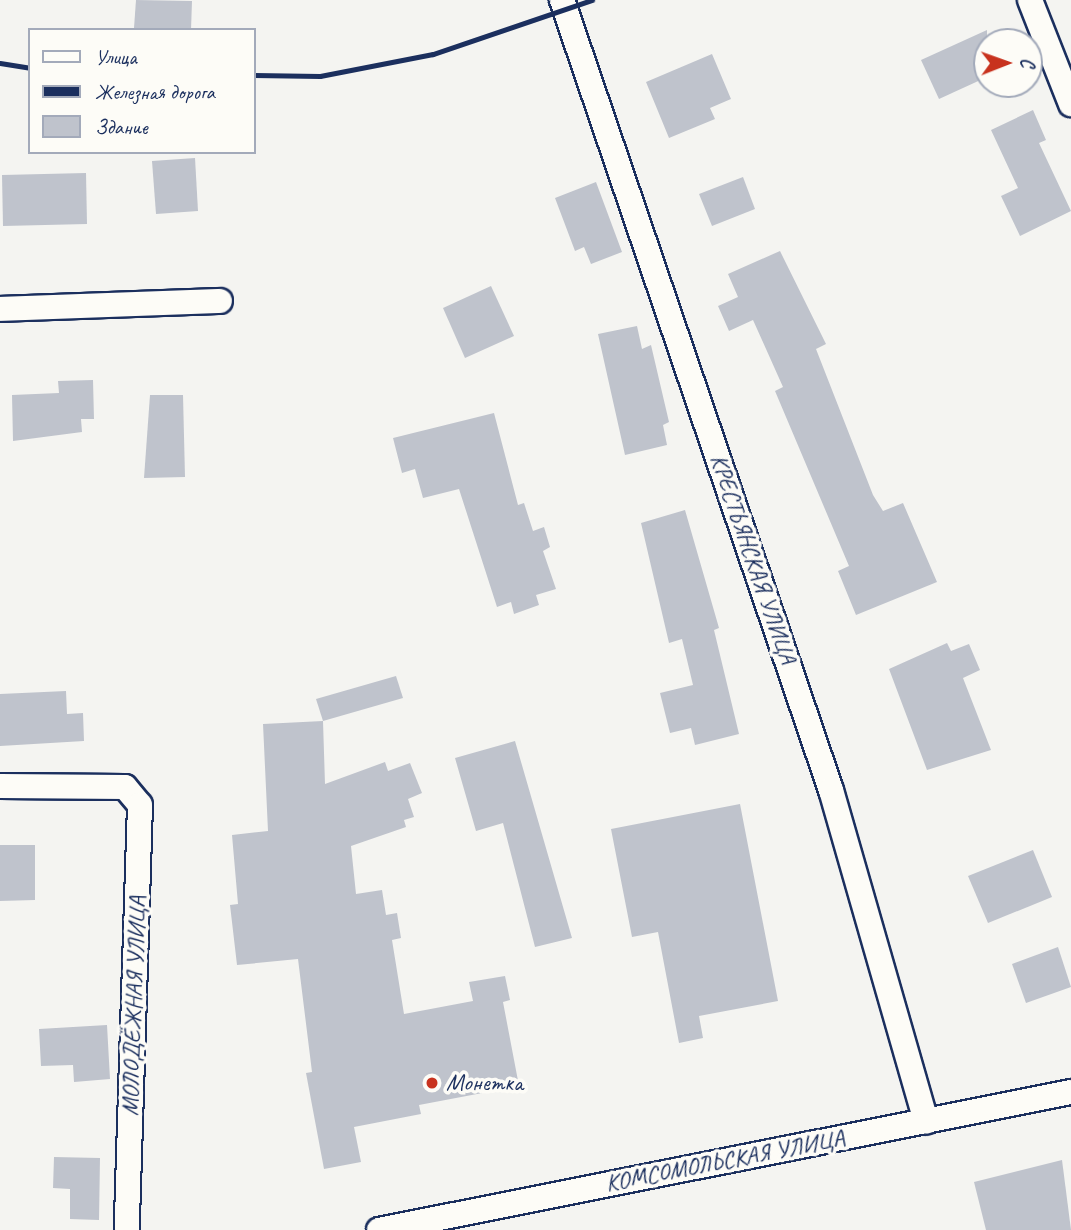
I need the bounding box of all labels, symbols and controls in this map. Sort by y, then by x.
legend [28,28,256,154]
north arrow [973,28,1043,98]
text: Улица [95,44,137,70]
text: С [1015,58,1039,68]
text: Железная дорога [95,79,215,105]
text: Здание [95,114,148,140]
street label: КРЕСТЬЯНСКАЯ УЛИЦА [704,451,802,667]
street label: МОЛОДЁЖНАЯ УЛИЦА [116,896,152,1116]
place label: Монетка [446,1069,523,1097]
marker: Монетка [424,1075,440,1091]
street label: КОМСОМОЛЬСКАЯ УЛИЦА [604,1124,846,1198]

